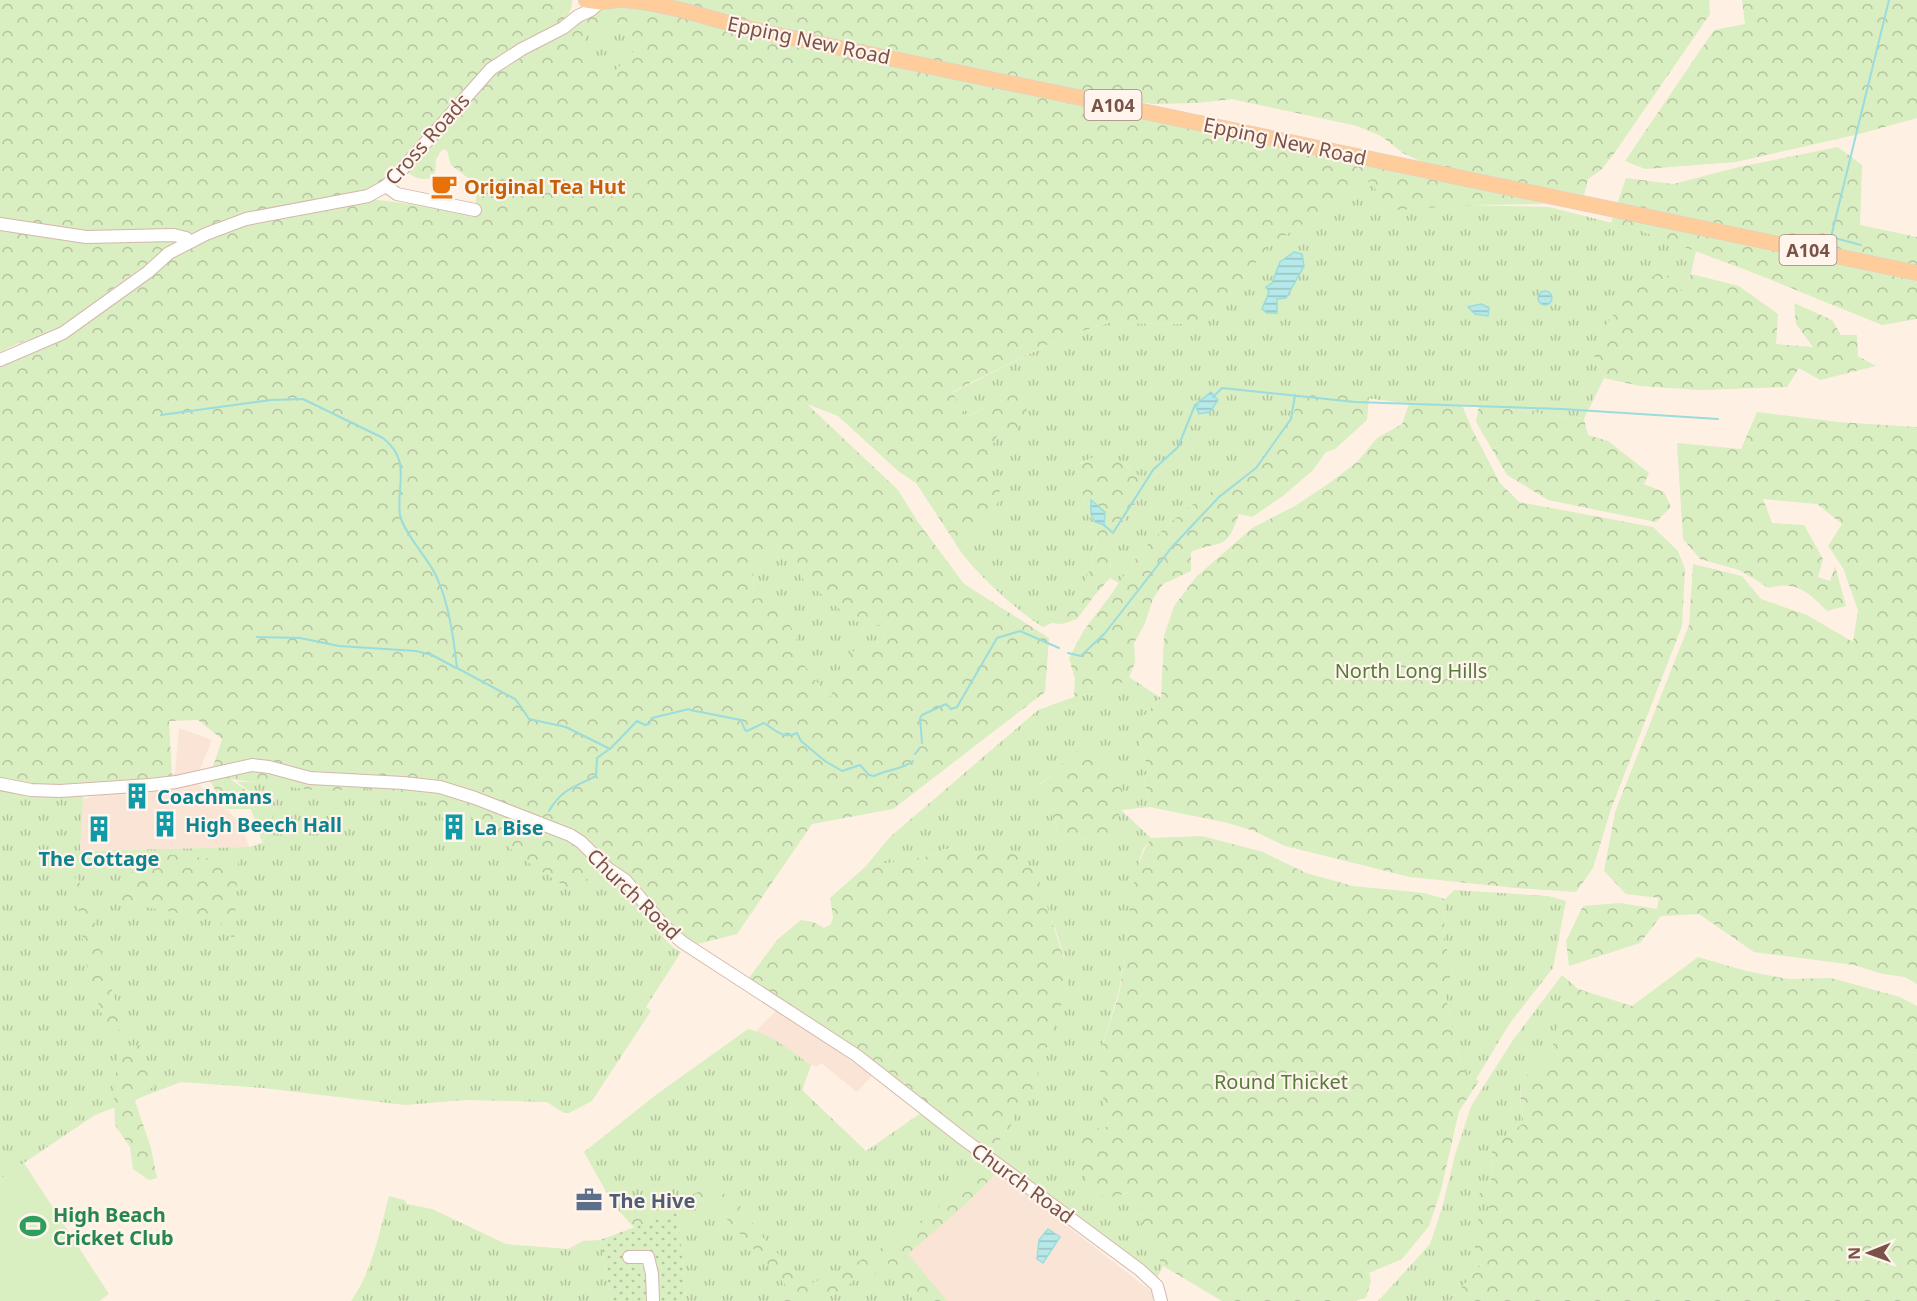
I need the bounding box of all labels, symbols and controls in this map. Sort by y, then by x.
street label: Epping New Road [725,10,893,70]
street label: Cross Roads [379,87,475,191]
road number: A104 [1084,90,1142,120]
street label: Epping New Road [1201,111,1369,171]
cafe icon: Original Tea Hut [429,171,459,201]
place label: Original Tea Hut [464,173,626,200]
road number: A104 [1780,235,1836,265]
park label: North Long Hills [1335,657,1487,684]
building icon: Coachmans [122,781,152,811]
place label: Coachmans [157,783,272,810]
building icon: High Beech Hall [150,809,180,839]
place label: High Beech Hall [185,811,342,838]
building icon: La Bise [439,812,469,842]
building icon: The Cottage [84,814,114,844]
place label: La Bise [474,814,544,841]
street label: Church Road [581,842,687,946]
place label: The Cottage [39,845,160,872]
park label: Round Thicket [1214,1068,1348,1095]
street label: Church Road [966,1137,1080,1229]
office icon: The Hive [574,1185,604,1215]
place label: The Hive [609,1187,695,1214]
place label: High Beach Cricket Club [53,1201,174,1251]
sports icon: High Beach Cricket Club [18,1211,48,1241]
north arrow [1839,1223,1899,1283]
text: N [1843,1247,1865,1260]

